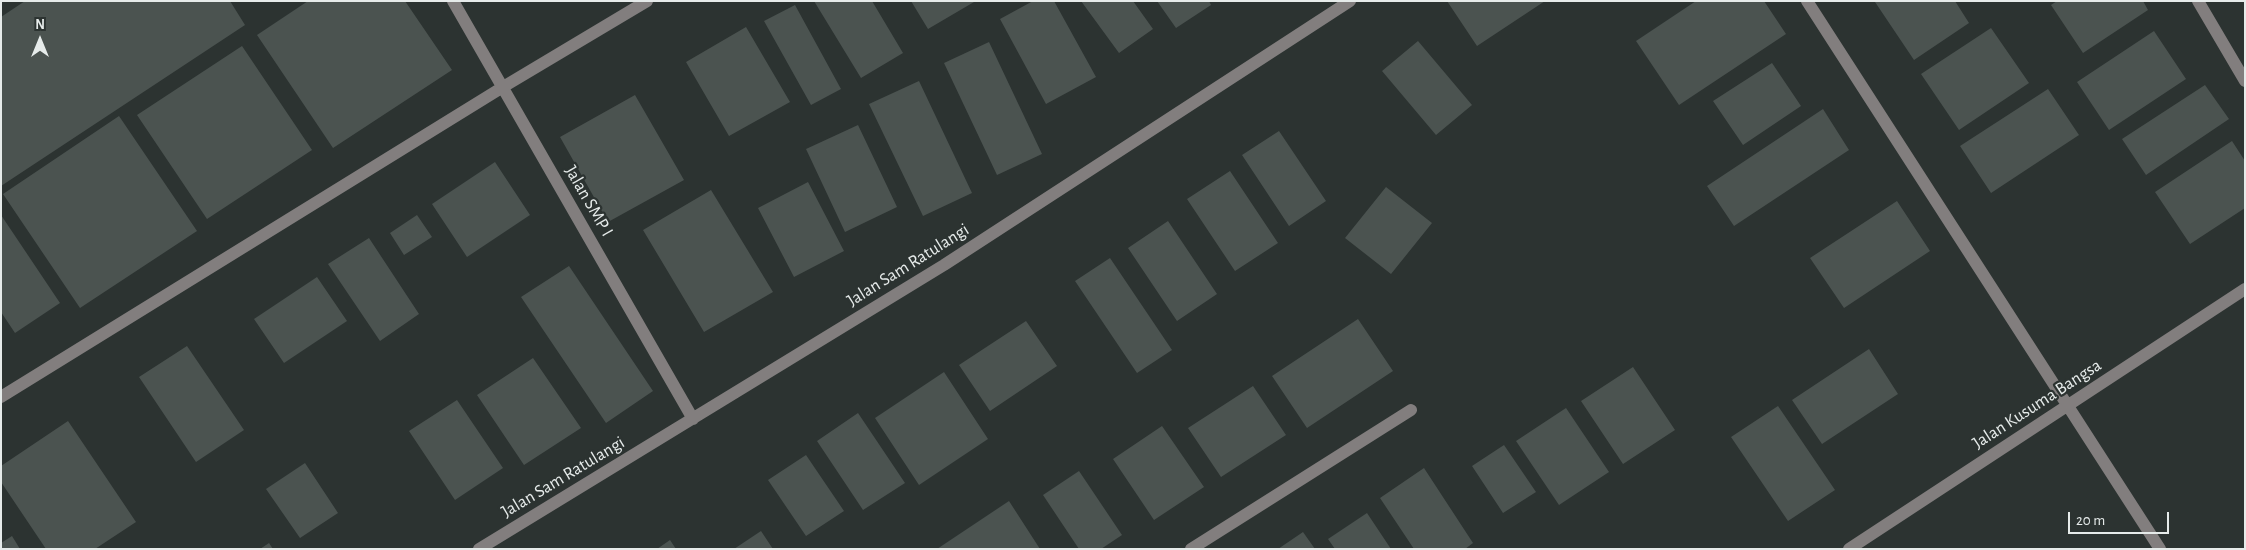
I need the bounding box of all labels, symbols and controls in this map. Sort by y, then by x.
north arrow [15,15,65,65]
text: N [35,18,45,32]
street label: Jalan SMP I [560,162,618,240]
street label: Jalan Sam Ratulangi [843,219,973,311]
street label: Jalan Kusuma Bangsa [1969,354,2105,454]
street label: Jalan Sam Ratulangi [497,432,629,522]
scale bar [2071,502,2172,534]
text: 20 m [2076,513,2105,528]

